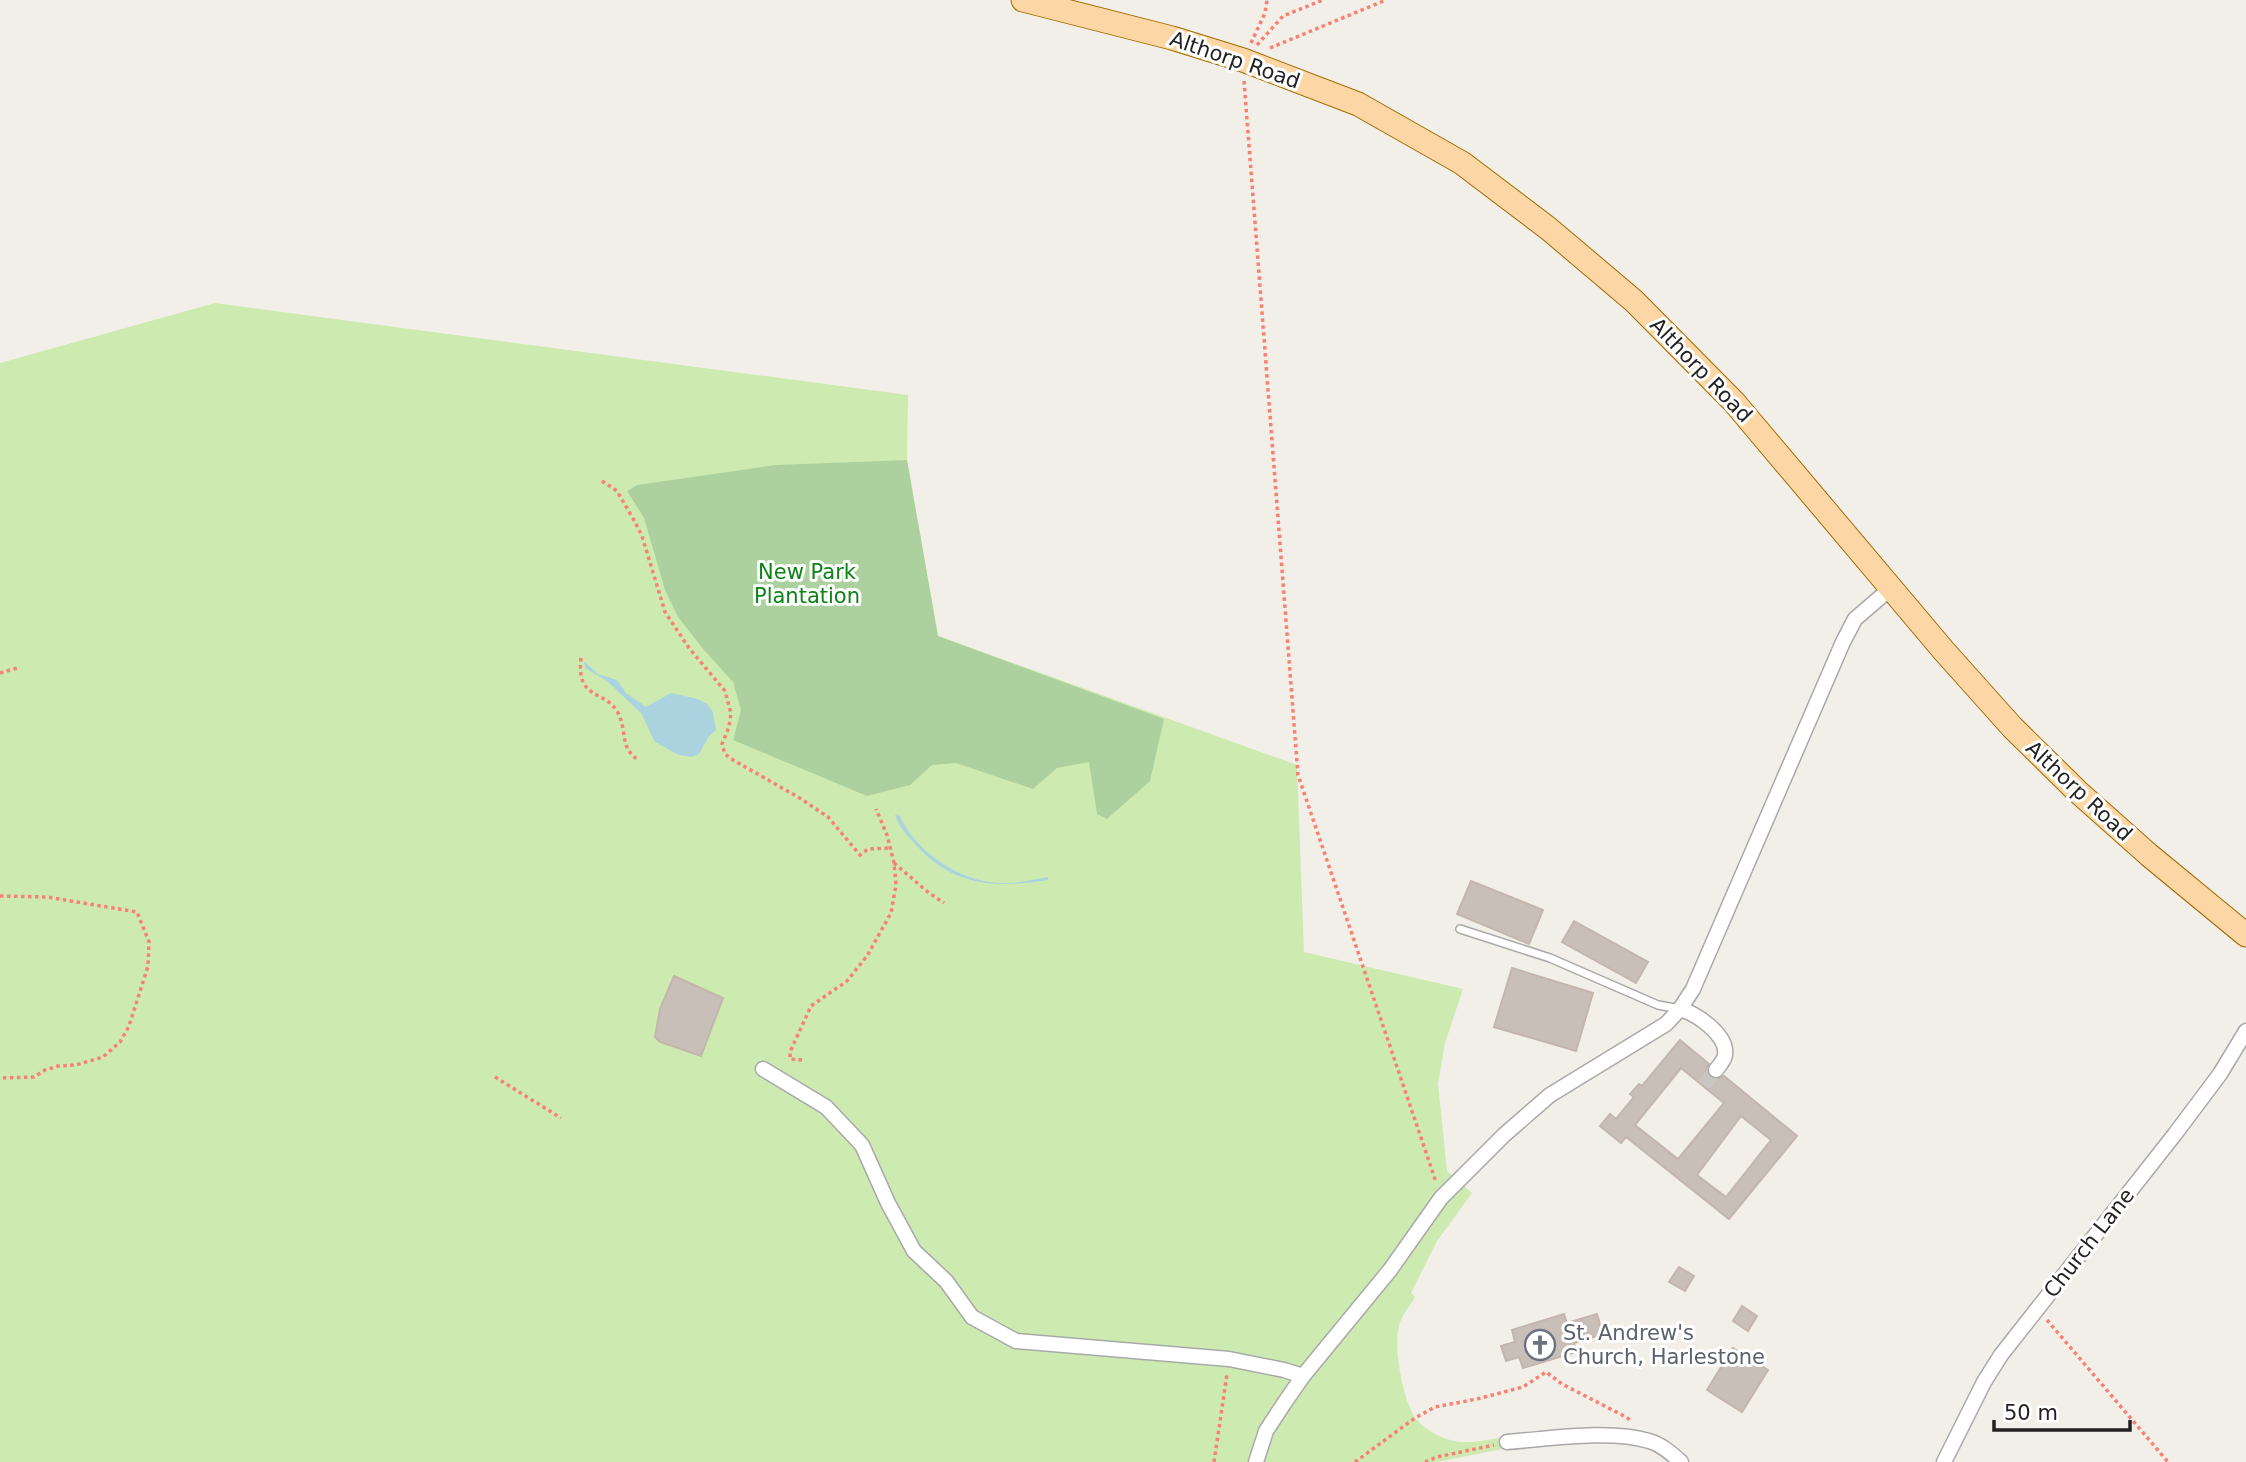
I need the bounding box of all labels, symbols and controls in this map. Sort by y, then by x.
street label: Althorp Road [1167,27,1303,93]
street label: Althorp Road [1645,313,1757,427]
park label: New Park Plantation [754,560,860,608]
street label: Althorp Road [2021,736,2137,846]
street label: Church Lane [2039,1184,2139,1302]
place label: St. Andrew's Church, Harlestone [1563,1321,1765,1369]
church icon: St. Andrew's Church, Harlestone [1523,1328,1557,1362]
scale bar [1994,1388,2130,1432]
text: 50 m [2004,1401,2058,1425]

